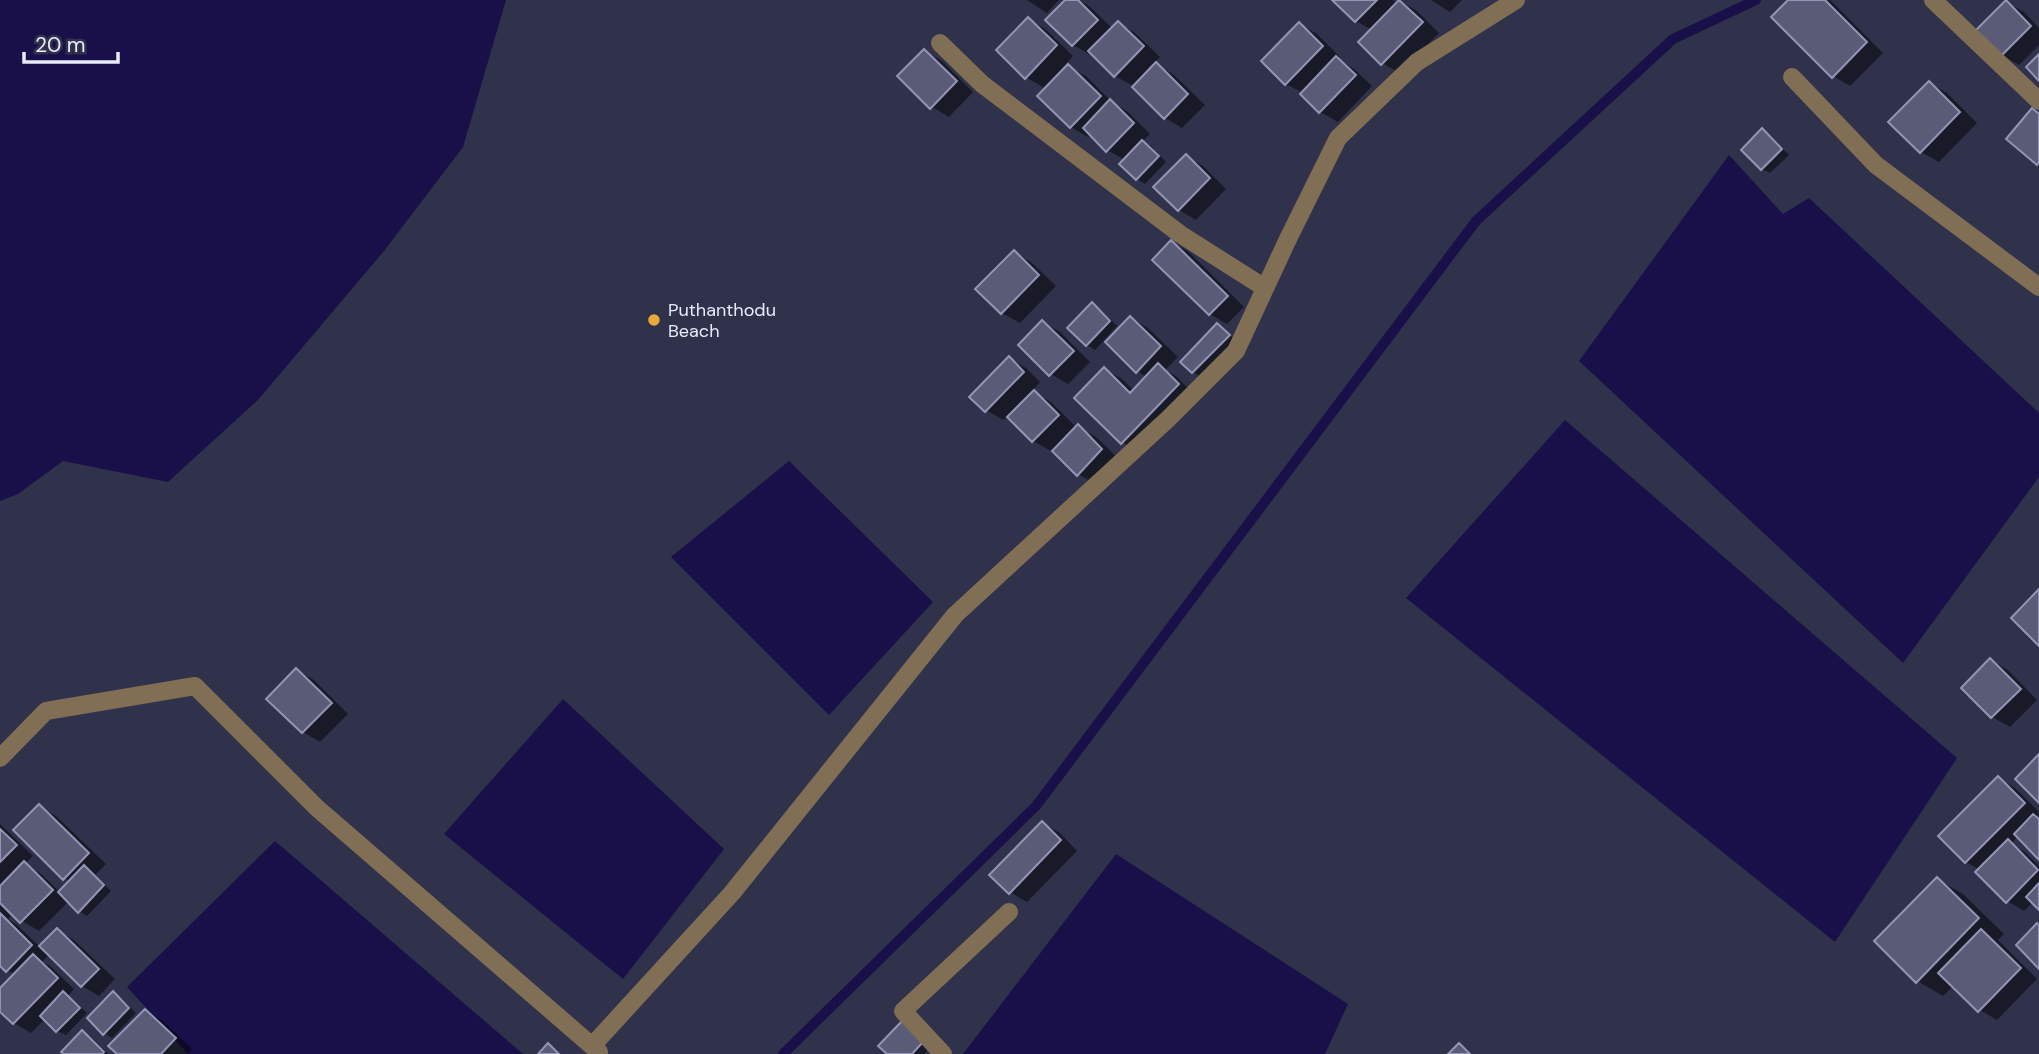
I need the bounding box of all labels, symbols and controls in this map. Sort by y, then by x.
scale bar [24,21,119,65]
text: 20 m [35,31,86,59]
place label: Puthanthodu Beach [668,298,776,343]
marker: Puthanthodu Beach [646,312,662,328]

